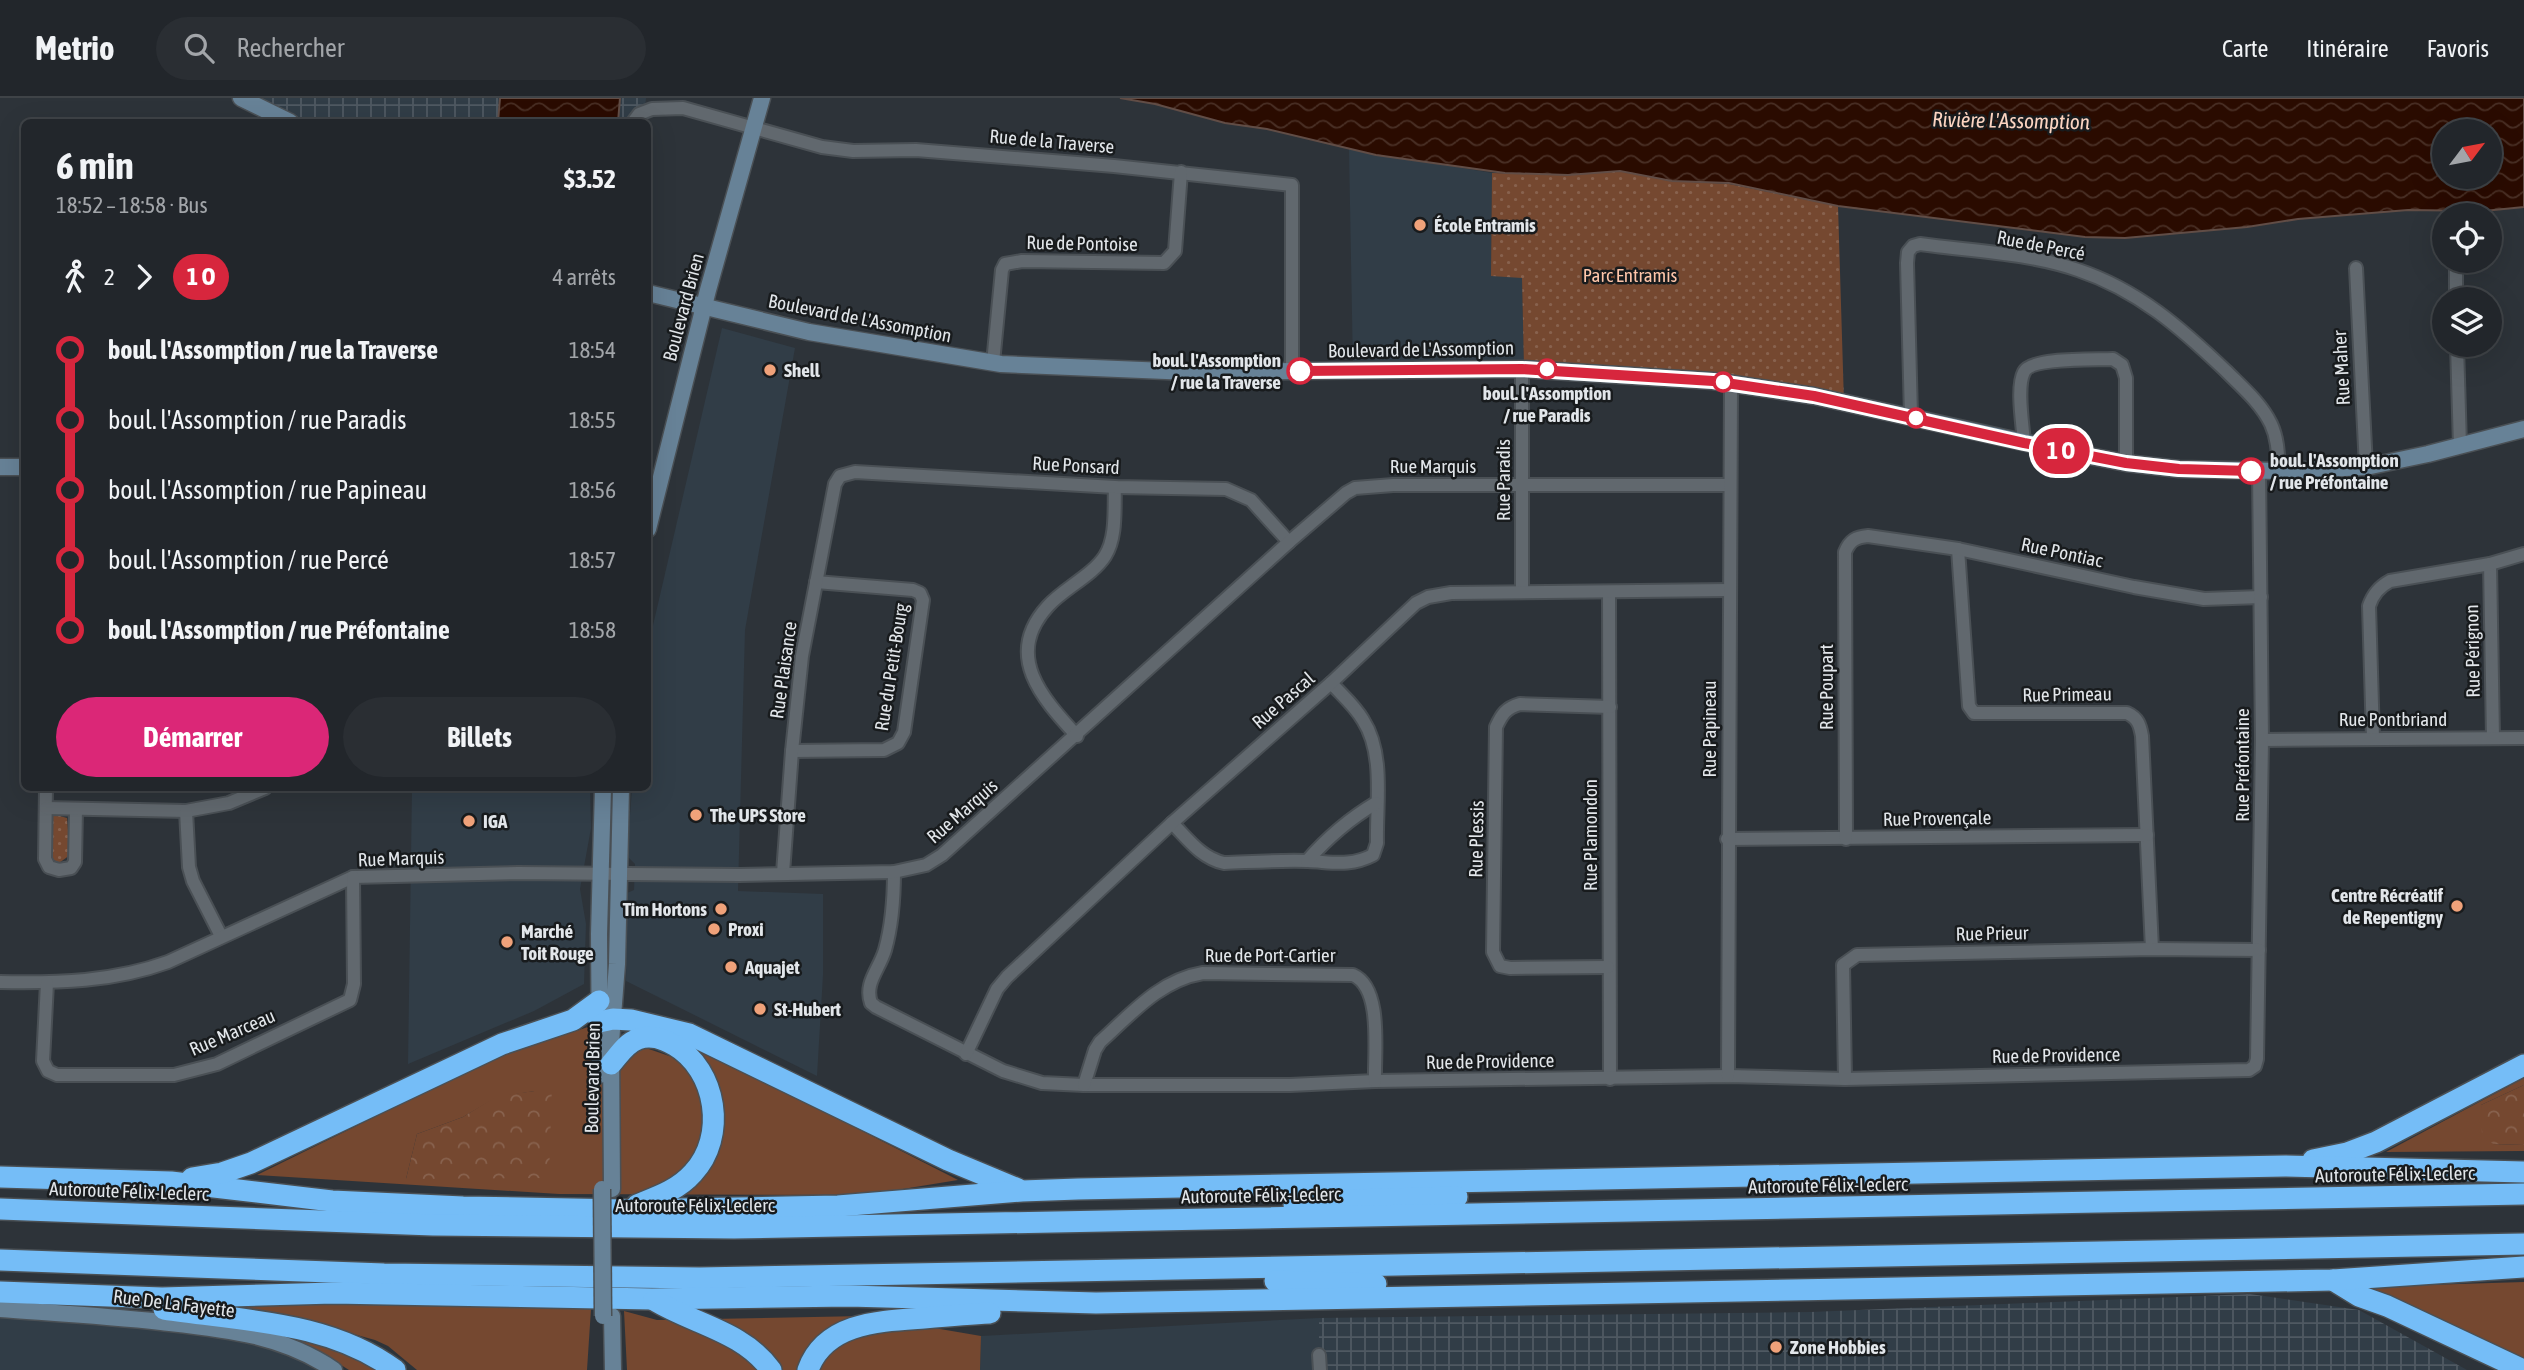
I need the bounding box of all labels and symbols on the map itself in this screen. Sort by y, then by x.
water label: Rivière L'Assomption [1932,107,2090,133]
north arrow [2432,119,2502,189]
street label: Rue de la Traverse [989,125,1115,157]
place label: École Entramis [1434,214,1536,236]
marker: École Entramis [1412,217,1428,233]
street label: Rue de Percé [1995,226,2087,264]
street label: Rue de Pontoise [1026,231,1138,255]
street label: Boulevard Brien [658,251,708,363]
park label: Parc Entramis [1583,264,1678,286]
street label: Boulevard de L'Assomption [767,289,953,347]
street label: Rue Maher [2328,330,2354,406]
street label: Boulevard de L'Assomption [1328,336,1514,362]
place label: boul. l'Assomption / rue la Traverse [1152,349,1281,393]
marker: boul. l'Assomption / rue la Traverse [1287,358,1313,384]
place label: Shell [784,359,821,381]
marker: boul. l'Assomption / rue Paradis [1537,359,1557,379]
marker: Shell [762,362,778,378]
unlabelled marker [1713,372,1733,392]
place label: boul. l'Assomption / rue Paradis [1483,382,1611,426]
unlabelled marker [1906,408,1926,428]
line badge: 1 O [2021,428,2101,474]
street label: Rue Paradis [1492,439,1514,521]
place label: boul. l'Assomption / rue Préfontaine [2270,449,2399,493]
street label: Rue Ponsard [1032,452,1120,478]
street label: Rue Marquis [1390,455,1476,477]
marker: boul. l'Assomption / rue Préfontaine [2238,458,2264,484]
street label: Rue Pontiac [2019,533,2106,572]
street label: Rue du Petit-Bourg [870,601,912,732]
street label: Rue Pérignon [2460,604,2484,698]
street label: Rue Plaisance [765,620,801,720]
street label: Rue Poupart [1815,644,1837,730]
street label: Rue Pascal [1247,667,1319,733]
street label: Rue Papineau [1698,681,1720,777]
street label: Rue Primeau [2022,682,2112,706]
street label: Rue Préfontaine [2231,708,2253,822]
street label: Rue Pontbriand [2339,708,2447,730]
street label: Rue Marquis [922,774,1002,848]
street label: Rue Plamondon [1579,779,1601,891]
street label: Rue Plessis [1464,800,1488,878]
place label: The UPS Store [710,804,806,826]
street label: Rue Provençale [1883,806,1991,830]
marker: The UPS Store [688,807,704,823]
place label: IGA [483,810,508,832]
marker: IGA [461,813,477,829]
street label: Rue Marquis [357,845,445,870]
place label: Centre Récréatif de Repentigny [2331,884,2444,928]
place label: Tim Hortons [623,898,707,920]
marker: Centre Récréatif de Repentigny [2449,898,2465,914]
marker: Tim Hortons [713,901,729,917]
place label: Proxi [728,918,764,940]
place label: Marché Toit Rouge [521,920,594,964]
marker: Proxi [706,921,722,937]
street label: Rue Prieur [1956,921,2029,945]
marker: Marché Toit Rouge [499,934,515,950]
street label: Rue de Port-Cartier [1205,944,1336,966]
place label: Aquajet [744,956,800,978]
marker: Aquajet [723,959,739,975]
place label: St-Hubert [774,998,841,1020]
marker: St-Hubert [752,1001,768,1017]
street label: Rue Marceau [186,1004,278,1060]
street label: Boulevard Brien [580,1022,604,1134]
street label: Rue de Providence [1992,1043,2120,1067]
street label: Rue de Providence [1426,1049,1554,1073]
street label: Autoroute Félix-Leclerc [2315,1162,2476,1186]
street label: Autoroute Félix-Leclerc [1748,1173,1909,1197]
street label: Autoroute Félix-Leclerc [49,1177,210,1205]
street label: Autoroute Félix-Leclerc [1181,1183,1342,1207]
street label: Autoroute Félix-Leclerc [615,1194,776,1216]
street label: Rue De La Fayette [112,1285,236,1321]
place label: Zone Hobbies [1790,1336,1886,1358]
marker: Zone Hobbies [1768,1339,1784,1355]

